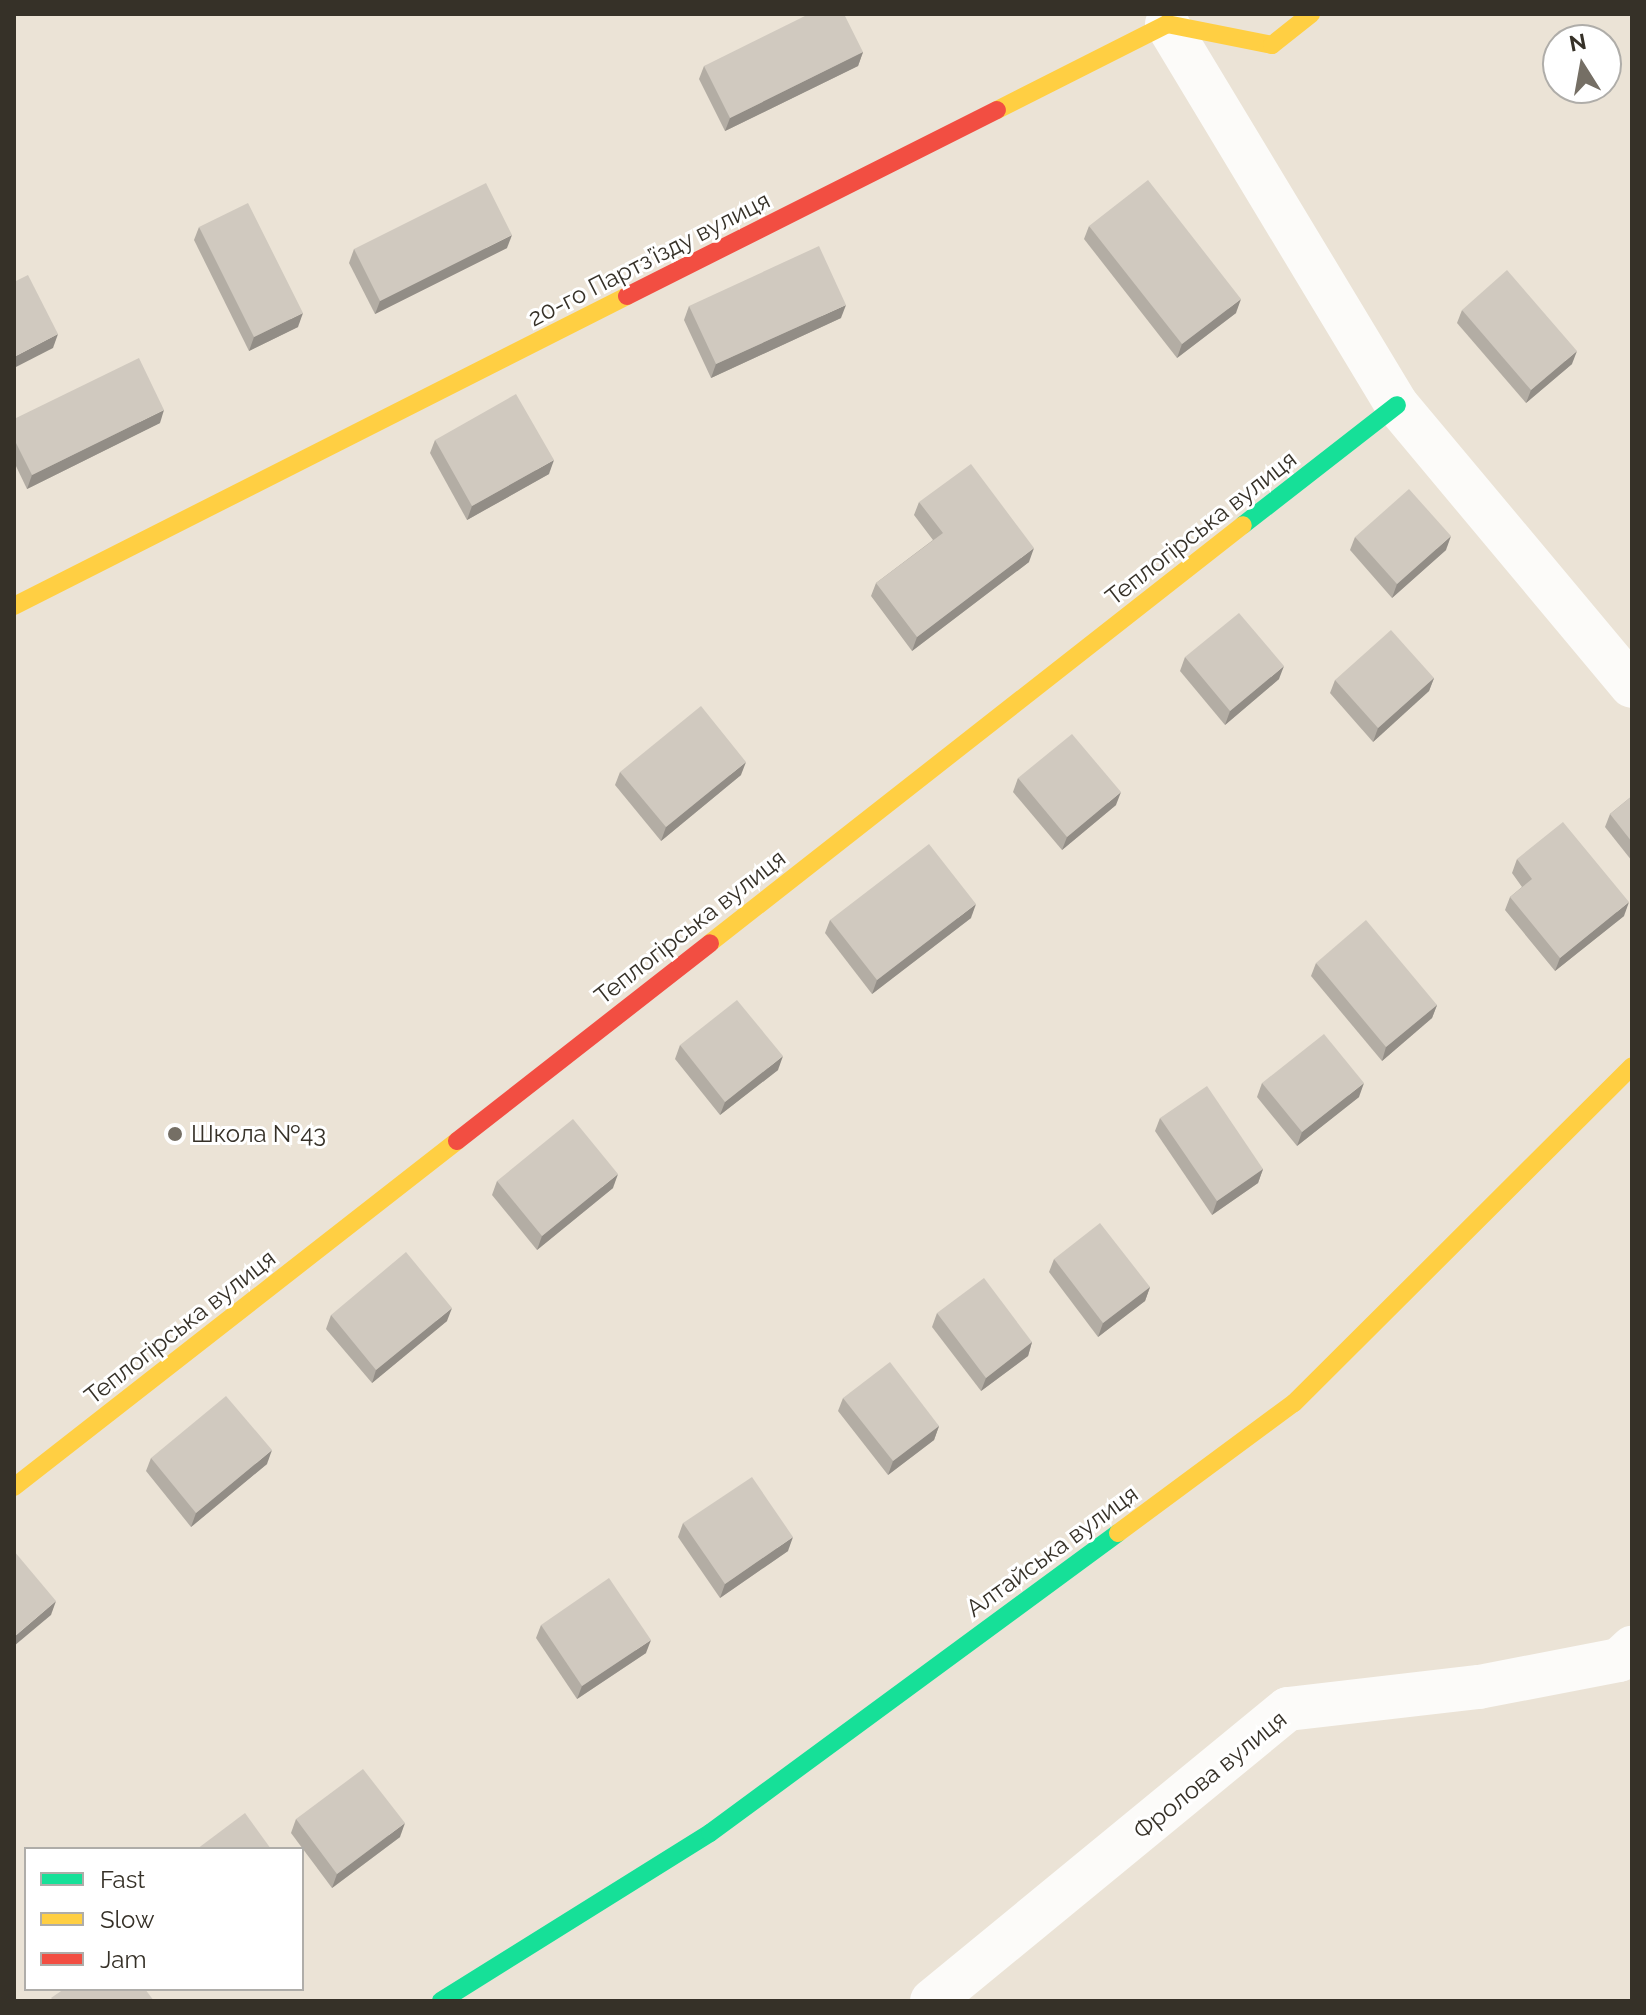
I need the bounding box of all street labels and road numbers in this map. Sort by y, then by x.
street label: 20-го Партз’їзду вулиця [523,185,775,333]
street label: Теплогірська вулиця [1100,445,1302,611]
street label: Теплогірська вулиця [589,844,791,1010]
street label: Теплогірська вулиця [79,1244,281,1410]
street label: Алтайська вулиця [961,1479,1143,1623]
street label: Фролова вулиця [1128,1704,1292,1846]

